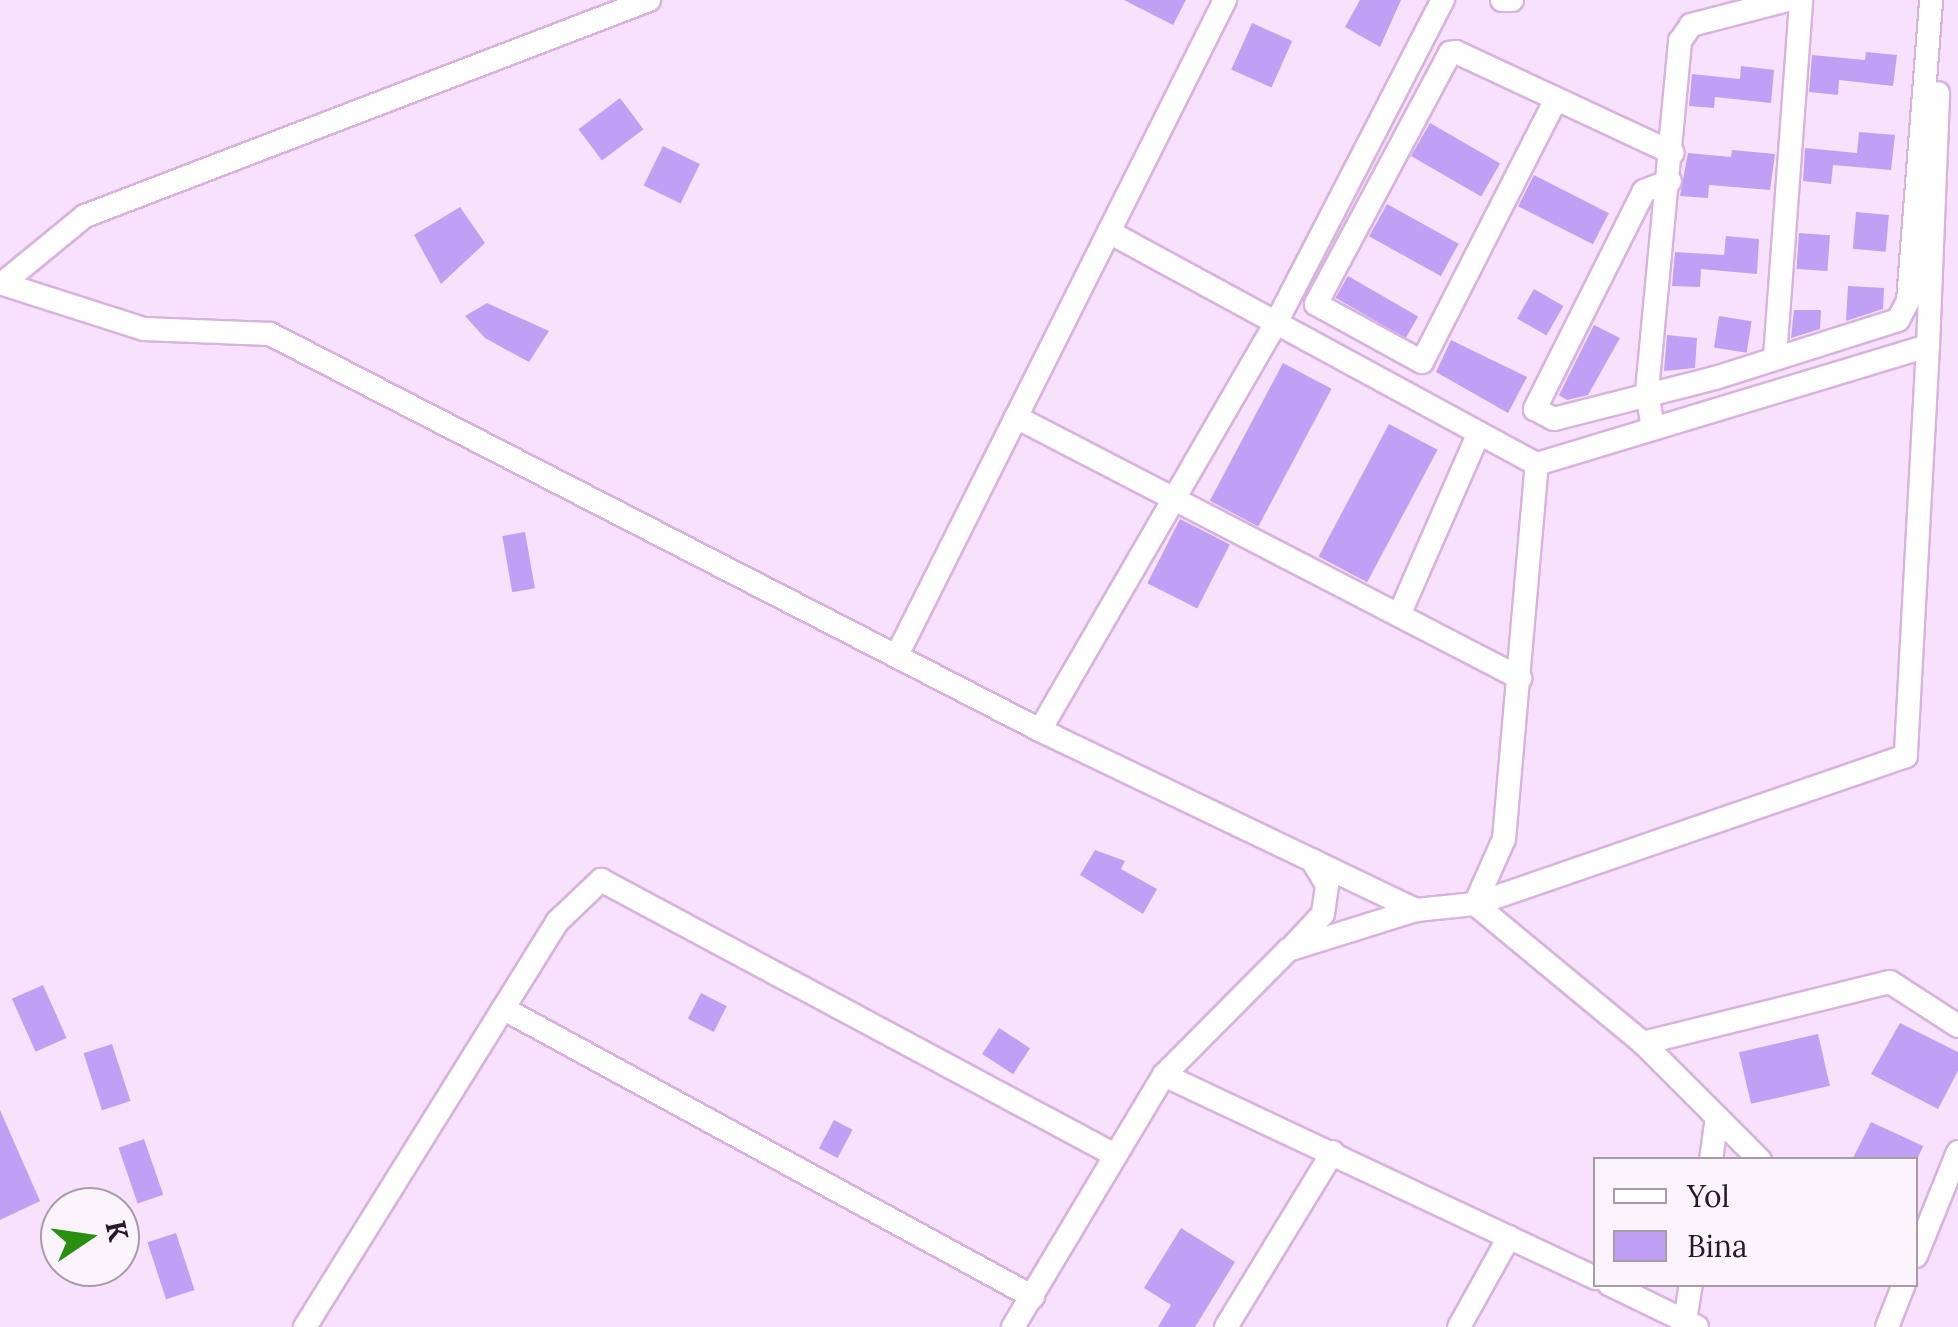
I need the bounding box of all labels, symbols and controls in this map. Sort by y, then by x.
legend [1593,1157,1918,1287]
text: Yol [1687,1177,1730,1215]
north arrow [40,1187,140,1287]
text: K [98,1217,137,1244]
text: Bina [1687,1227,1748,1265]

